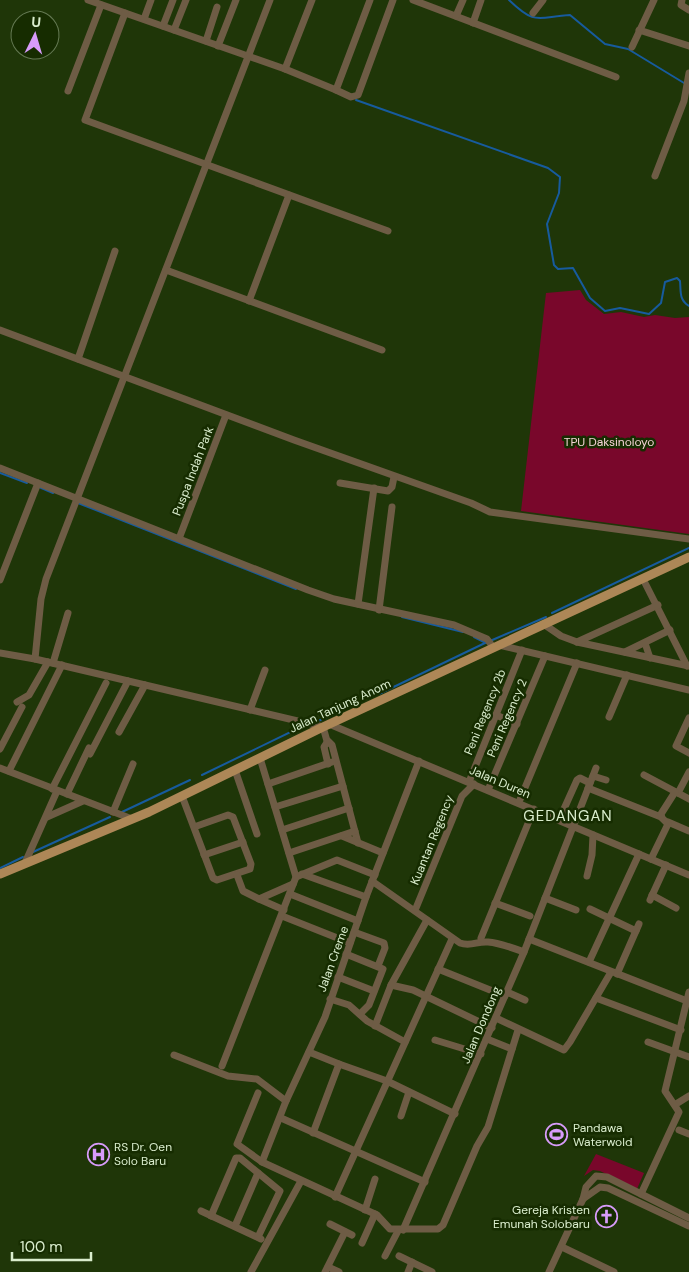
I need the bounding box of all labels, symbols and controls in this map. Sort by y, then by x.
north arrow [10,10,60,60]
text: U [31,13,42,31]
street label: Puspa Indah Park [169,424,217,518]
park label: TPU Daksinoloyo [564,434,654,450]
street label: Peni Regency 2b [461,667,509,757]
street label: Jalan Tanjung Anom [287,675,393,737]
street label: Peni Regency 2 [484,677,530,759]
street label: Jalan Duren [467,762,533,802]
street label: Kuantan Regency [407,792,457,887]
district label: GEDANGAN [523,806,613,826]
street label: Jalan Creme [314,924,352,994]
street label: Jalan Dondong [458,984,505,1066]
place label: Pandawa Waterwold [573,1120,632,1150]
sports icon: Pandawa Waterwold [545,1123,569,1147]
place label: RS Dr. Oen Solo Baru [114,1139,172,1169]
hospital icon: RS Dr. Oen Solo Baru [86,1142,110,1166]
place label: Gereja Kristen Emunah Solobaru [493,1202,590,1232]
church icon: Gereja Kristen Emunah Solobaru [594,1205,618,1229]
scale bar [12,1230,91,1262]
text: 100 m [20,1237,63,1257]

